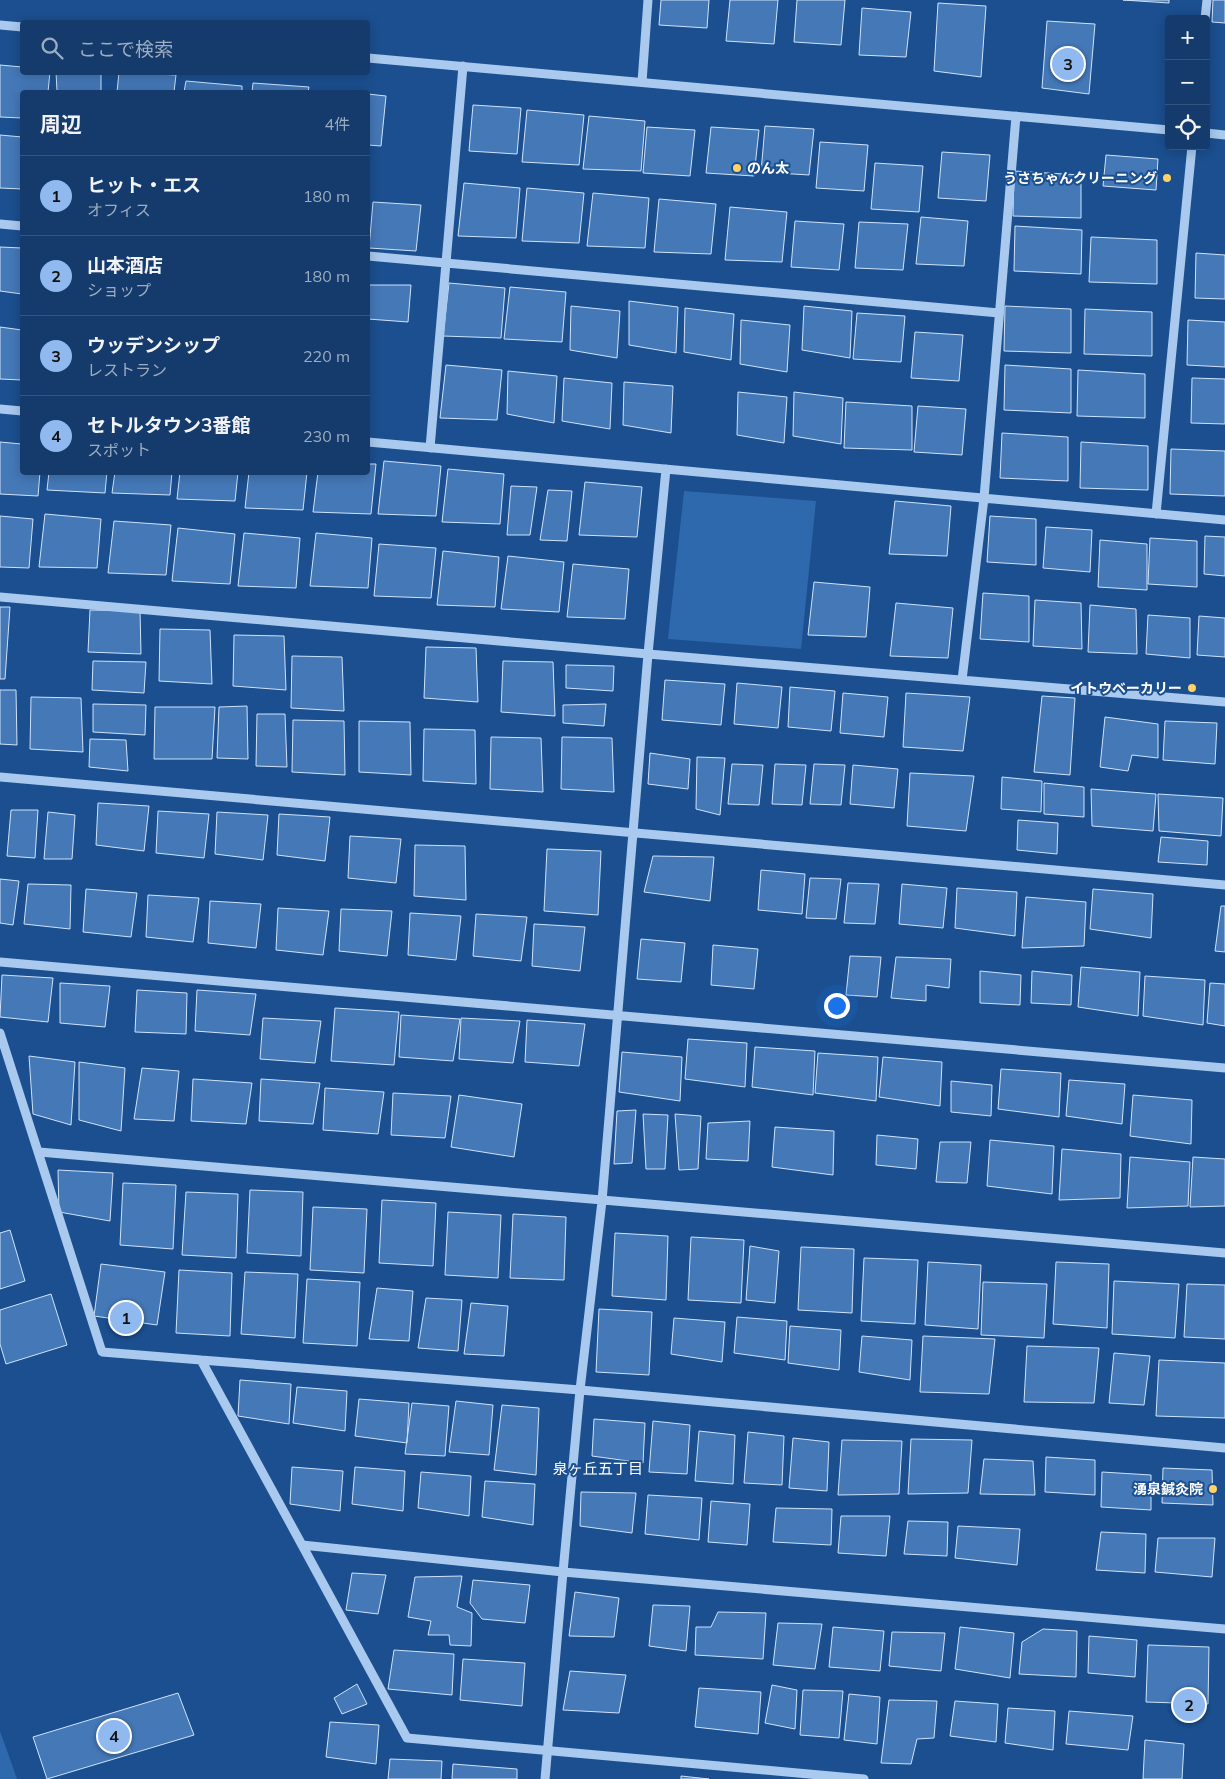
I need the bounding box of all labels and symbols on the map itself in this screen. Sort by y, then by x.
pin: 3 [1052,45,1084,83]
place label: のん太 [747,159,789,177]
marker: のん太 [731,162,743,174]
place label: うさちゃんクリーニング [1003,169,1157,187]
marker: うさちゃんクリーニング [1161,172,1173,184]
place label: イトウベーカリー [1070,679,1182,697]
marker: イトウベーカリー [1186,682,1198,694]
your location [824,993,850,1019]
pin: 1 [110,1299,142,1337]
district label: 泉ヶ丘五丁目 [553,1459,643,1478]
place label: 湧泉鍼灸院 [1133,1480,1203,1498]
marker: 湧泉鍼灸院 [1207,1483,1219,1495]
pin: 2 [1173,1686,1205,1724]
pin: 4 [98,1717,130,1755]

